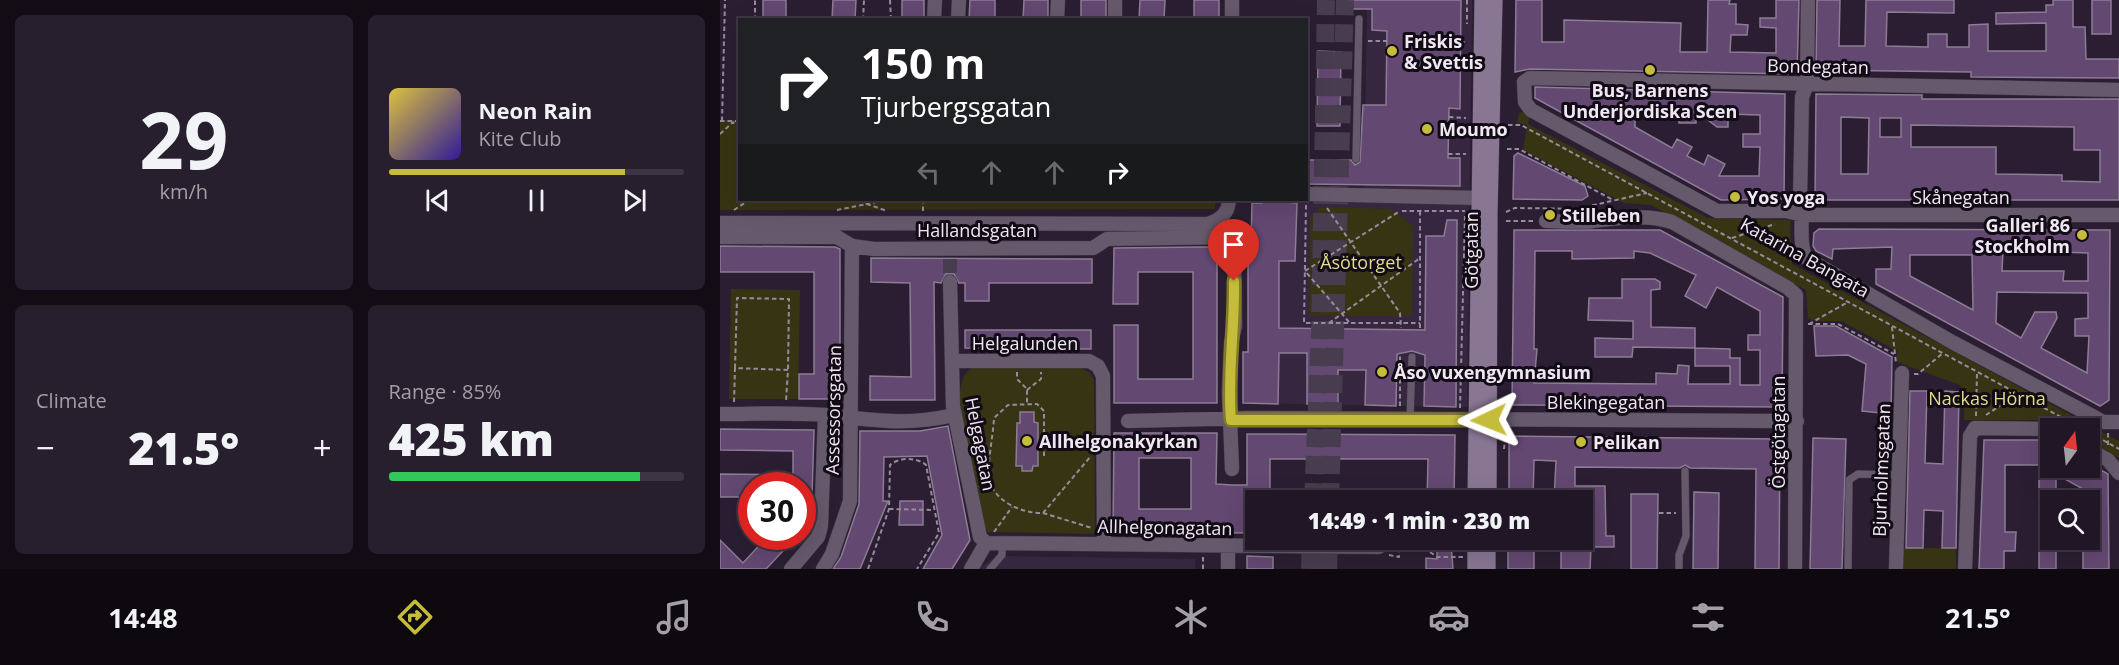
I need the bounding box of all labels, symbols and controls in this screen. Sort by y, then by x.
place label: Friskis & Svettis [1404,29,1483,74]
text: 150 m [861,34,985,91]
icon: right [762,42,840,120]
marker: Friskis & Svettis [1385,44,1399,58]
street label: Bondegatan [1767,53,1869,79]
marker: Bus, Barnens Underjordiska Scen [1643,63,1657,77]
place label: Bus, Barnens Underjordiska Scen [1563,78,1737,123]
text: 29 [139,86,228,192]
text: Tjurbergsgatan [861,88,1051,125]
text: Neon Rain [479,95,592,125]
place label: Moumo [1439,117,1508,141]
marker: Moumo [1420,122,1434,136]
text: Kite Club [479,125,562,152]
icon: left [912,156,945,189]
icon: ahead [975,156,1008,189]
icon: ahead [1038,156,1071,189]
icon: right [1101,156,1134,189]
text: km/h [159,178,208,205]
icon: previous [421,184,454,217]
icon: pause [520,184,553,217]
icon: next [618,184,651,217]
place label: Yos yoga [1747,185,1825,209]
street label: Skånegatan [1912,185,2010,209]
marker: Yos yoga [1728,190,1742,204]
place label: Stilleben [1562,203,1641,227]
marker: Stilleben [1543,208,1557,222]
street label: Götgatan [1459,211,1483,289]
street label: Katarina Bangata [1736,212,1874,302]
place label: Galleri 86 Stockholm [1975,213,2070,258]
street label: Hallandsgatan [917,218,1037,242]
pin [1208,219,1259,281]
icon: arrive [1217,228,1250,261]
marker: Galleri 86 Stockholm [2075,228,2089,242]
park label: Åsötorget [1320,250,1402,274]
street label: Helgalunden [972,331,1078,355]
street label: Assessorsgatan [820,345,846,475]
place label: Åso vuxengymnasium [1394,360,1591,384]
marker: Åso vuxengymnasium [1375,365,1389,379]
street label: Östgötagatan [1766,375,1790,489]
text: Range · 85% [389,378,501,405]
park label: Nackas Hörna [1928,386,2046,410]
text: Climate [36,387,107,414]
position arrow [1457,388,1521,452]
street label: Blekingegatan [1547,390,1665,414]
street label: Helgagatan [960,395,1002,493]
street label: Bjurholmsgatan [1867,403,1895,537]
text: 425 km [389,408,554,469]
text: 21.5° [128,417,239,478]
north arrow [2040,418,2100,478]
map controls [2040,418,2100,550]
text: − [36,425,55,470]
text: + [313,425,332,470]
place label: Allhelgonakyrkan [1039,429,1198,453]
place label: Pelikan [1593,430,1660,454]
marker: Allhelgonakyrkan [1020,434,1034,448]
marker: Pelikan [1574,435,1588,449]
speed limit sign: 30 [738,472,816,550]
button: search [2040,490,2100,550]
text: 14:49 · 1 min · 230 m [1308,505,1530,535]
street label: Allhelgonagatan [1097,514,1233,540]
icon: directions [394,596,436,638]
icon: music [653,596,695,638]
icon: phone [911,596,953,638]
icon: climate [1170,596,1212,638]
icon: car [1428,596,1470,638]
icon: filters [1687,596,1729,638]
text: 14:48 [108,599,178,636]
text: 21.5° [1945,599,2011,636]

